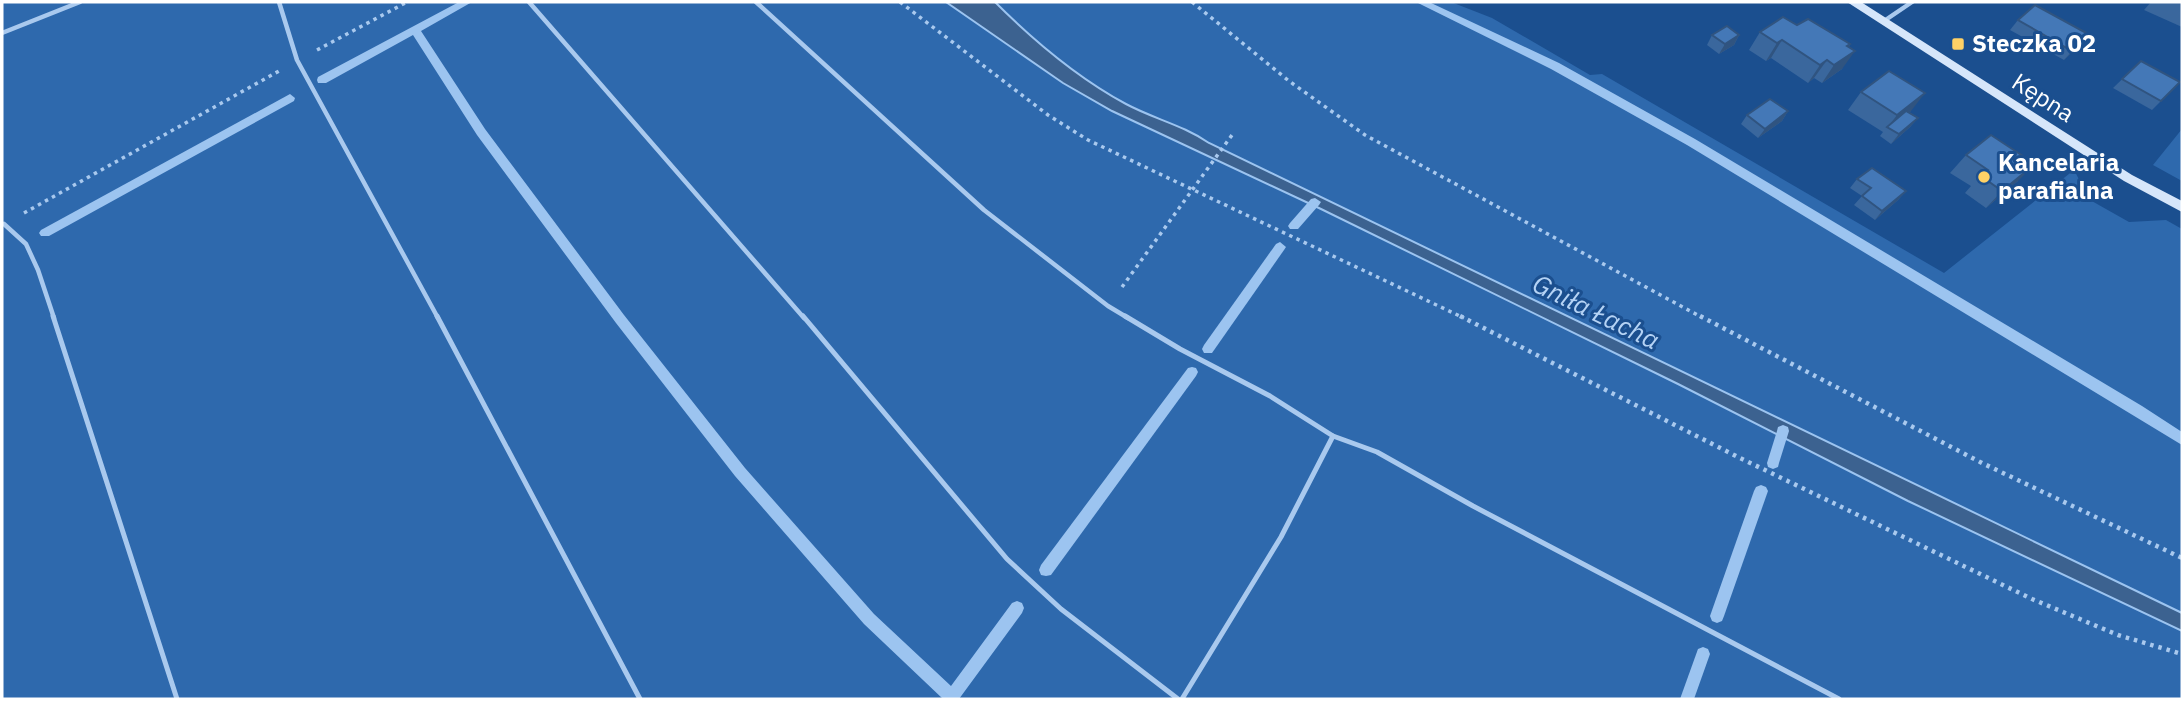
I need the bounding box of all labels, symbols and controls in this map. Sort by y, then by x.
place label: Steczka 02 [1972,27,2096,59]
marker: Steczka 02 [1950,36,1966,52]
street label: Kępna [2006,65,2081,129]
place label: Kancelaria parafialna [1998,146,2119,206]
marker: Kancelaria parafialna [1976,169,1992,185]
water label: Gniła Łacha [1527,266,1666,356]

